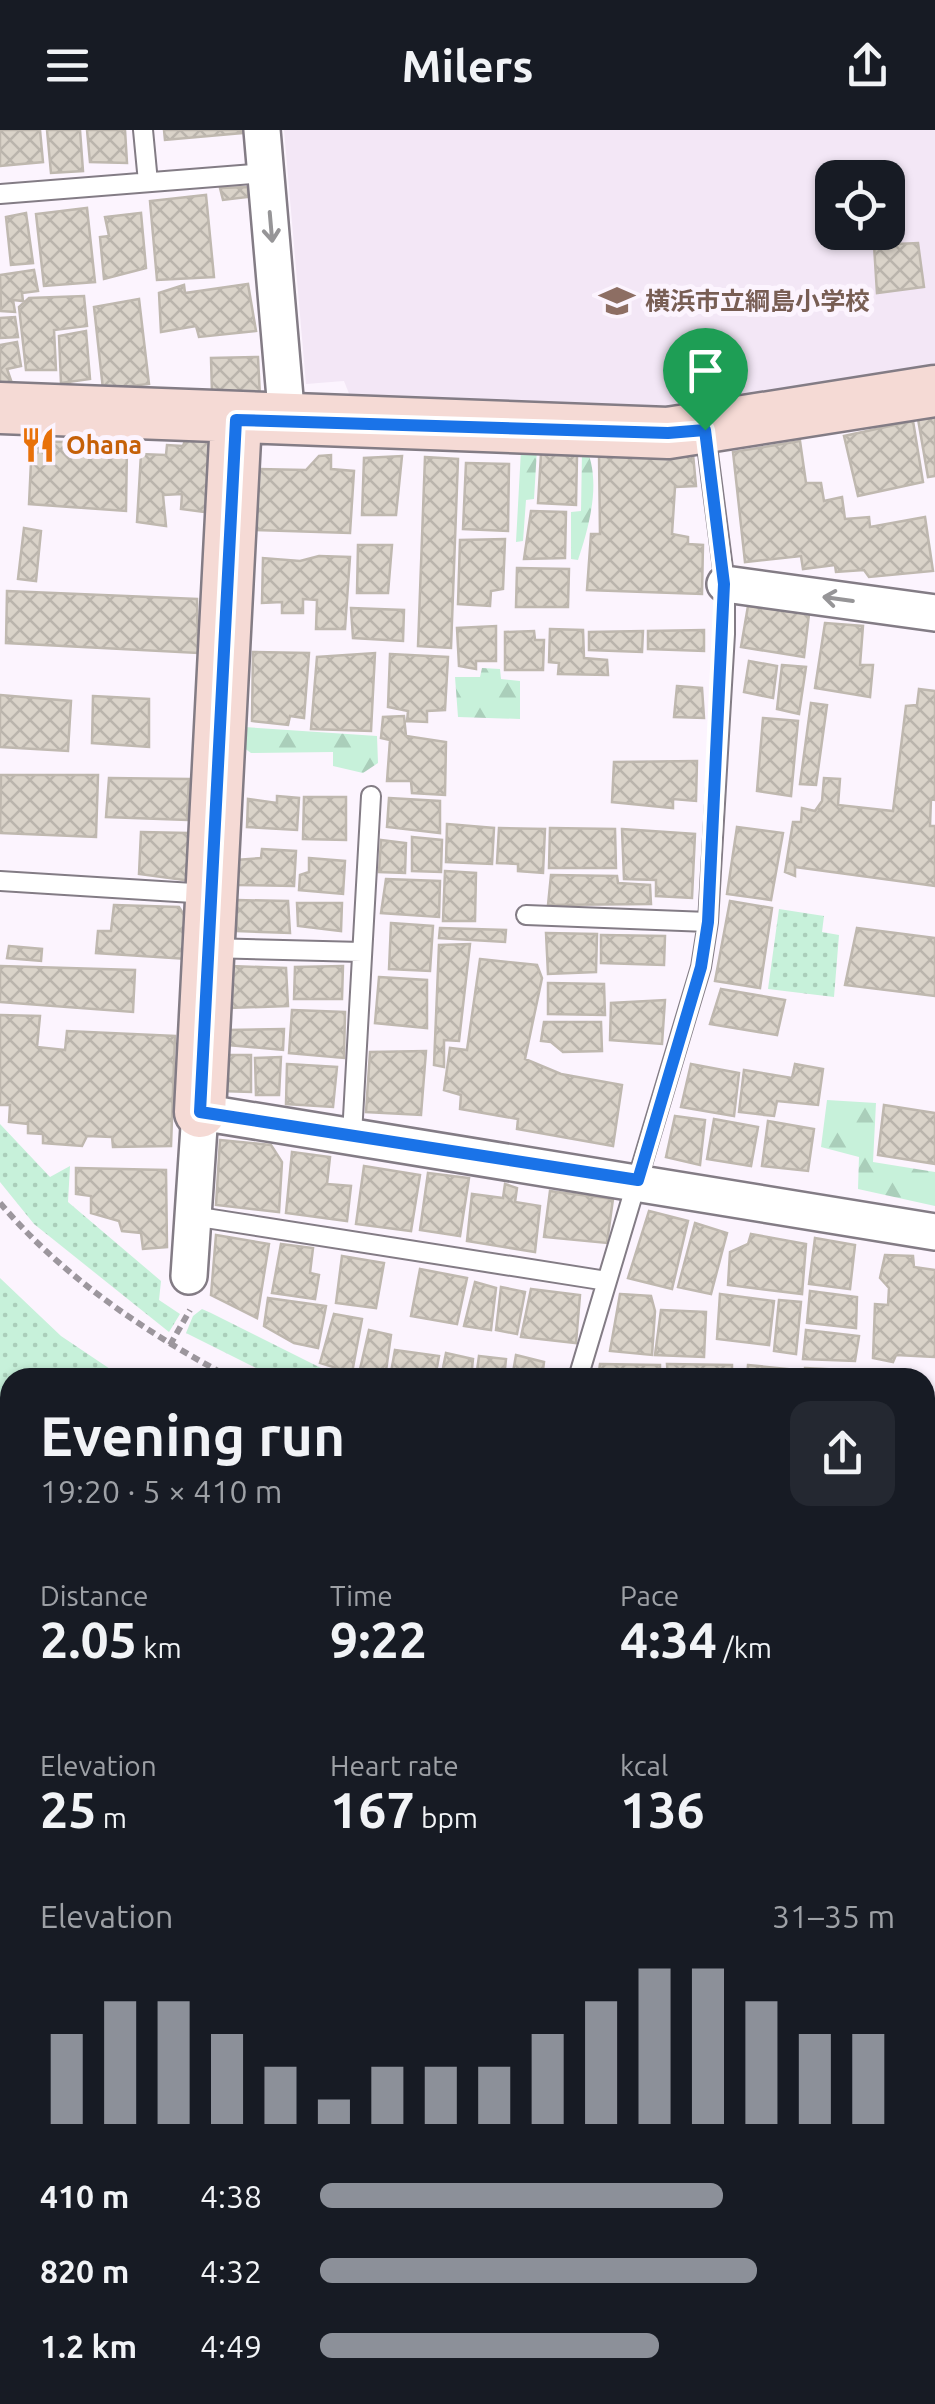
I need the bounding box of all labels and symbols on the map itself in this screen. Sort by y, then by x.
one-way arrow [261,211,280,243]
school or university icon: 横浜市立綱島小学校 [598,282,636,320]
place label: 横浜市立綱島小学校 [645,287,870,315]
pin [663,328,748,431]
restaurant icon: Ohana [19,426,57,464]
place label: Ohana [66,431,142,459]
one-way arrow [823,590,855,608]

